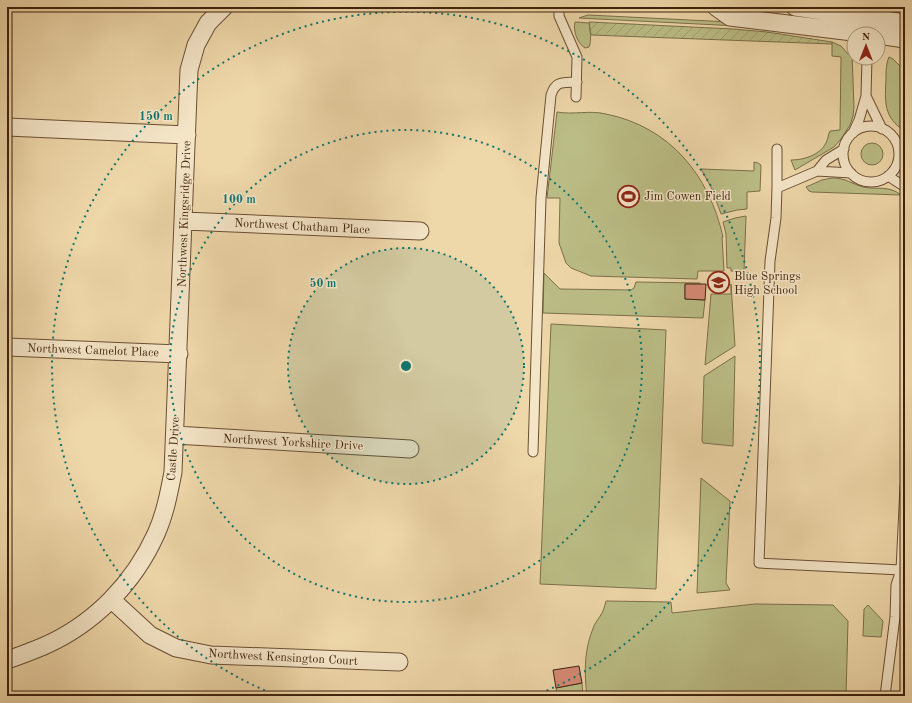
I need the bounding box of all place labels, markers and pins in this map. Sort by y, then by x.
sports icon: Jim Cowen Field [615,183,641,209]
place label: Jim Cowen Field [644,191,731,203]
school or university icon: Blue Springs High School [705,270,731,296]
place label: Blue Springs High School [734,271,801,297]
centre of rings [399,359,413,373]

